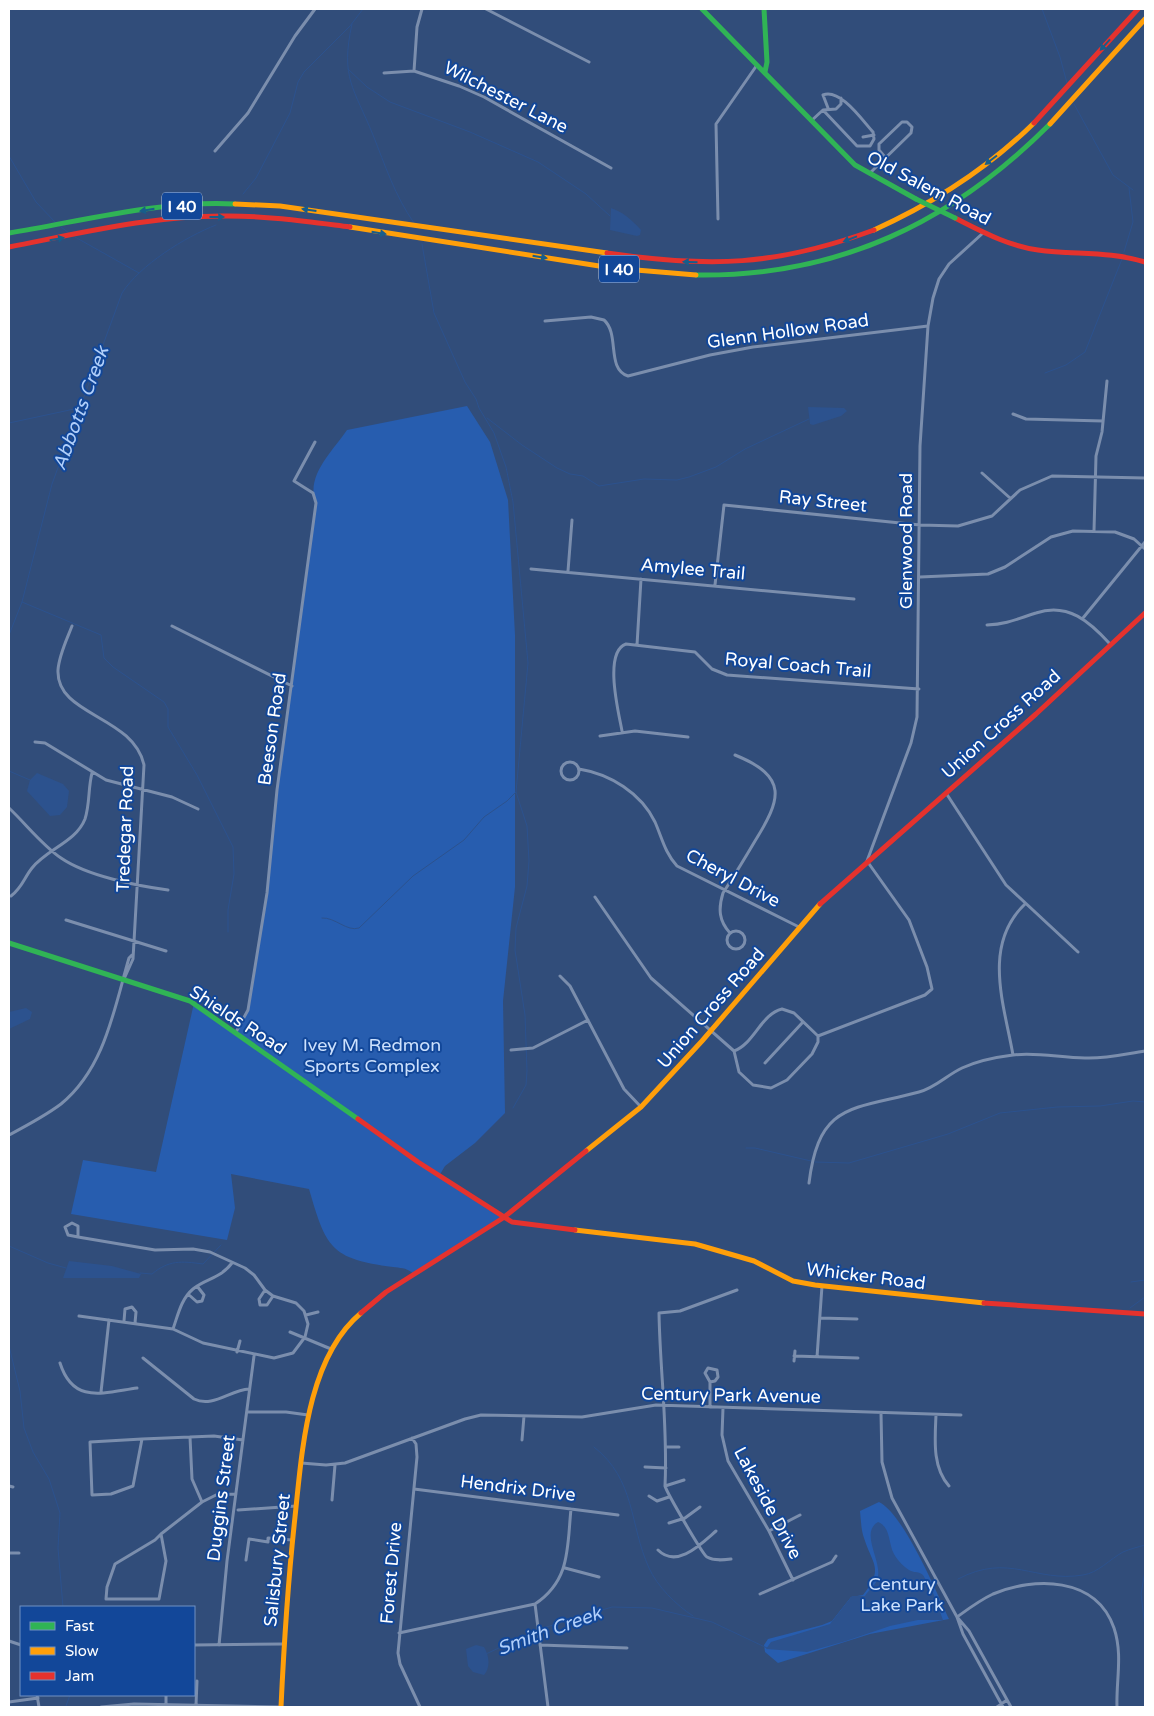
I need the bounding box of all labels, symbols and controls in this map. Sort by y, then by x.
one-way arrow [1099,38,1111,50]
street label: Wilchester Lane [440,56,572,138]
street label: Old Salem Road [863,146,995,230]
one-way arrow [985,155,998,166]
road number: I 40 [162,192,202,220]
one-way arrow [301,206,317,214]
one-way arrow [139,207,155,215]
one-way arrow [210,213,226,221]
one-way arrow [371,229,387,237]
one-way arrow [49,234,65,242]
one-way arrow [842,235,857,243]
one-way arrow [532,253,548,261]
road number: I 40 [599,255,639,282]
one-way arrow [682,258,698,266]
street label: Glenn Hollow Road [706,309,870,353]
water label: Abbotts Creek [48,342,114,473]
street label: Glenwood Road [895,473,917,609]
street label: Ray Street [778,485,868,517]
street label: Amylee Trail [640,553,746,585]
street label: Royal Coach Trail [724,648,872,682]
street label: Union Cross Road [937,665,1065,783]
street label: Beeson Road [253,671,291,787]
street label: Tredegar Road [112,765,138,893]
street label: Cheryl Drive [682,844,784,912]
street label: Union Cross Road [653,943,769,1073]
street label: Shields Road [185,981,291,1059]
park label: Ivey M. Redmon Sports Complex [303,1034,441,1077]
street label: Whicker Road [805,1258,927,1294]
street label: Century Park Avenue [641,1382,821,1408]
street label: Duggins Street [202,1433,240,1562]
street label: Lakeside Drive [729,1443,807,1563]
street label: Hendrix Drive [459,1470,577,1506]
street label: Salisbury Street [259,1492,295,1628]
street label: Forest Drive [376,1521,406,1625]
park label: Century Lake Park [860,1573,944,1616]
water label: Smith Creek [494,1601,606,1660]
legend [20,1606,195,1696]
text: Fast [65,1617,95,1635]
text: Slow [65,1642,99,1660]
text: Jam [65,1667,94,1685]

